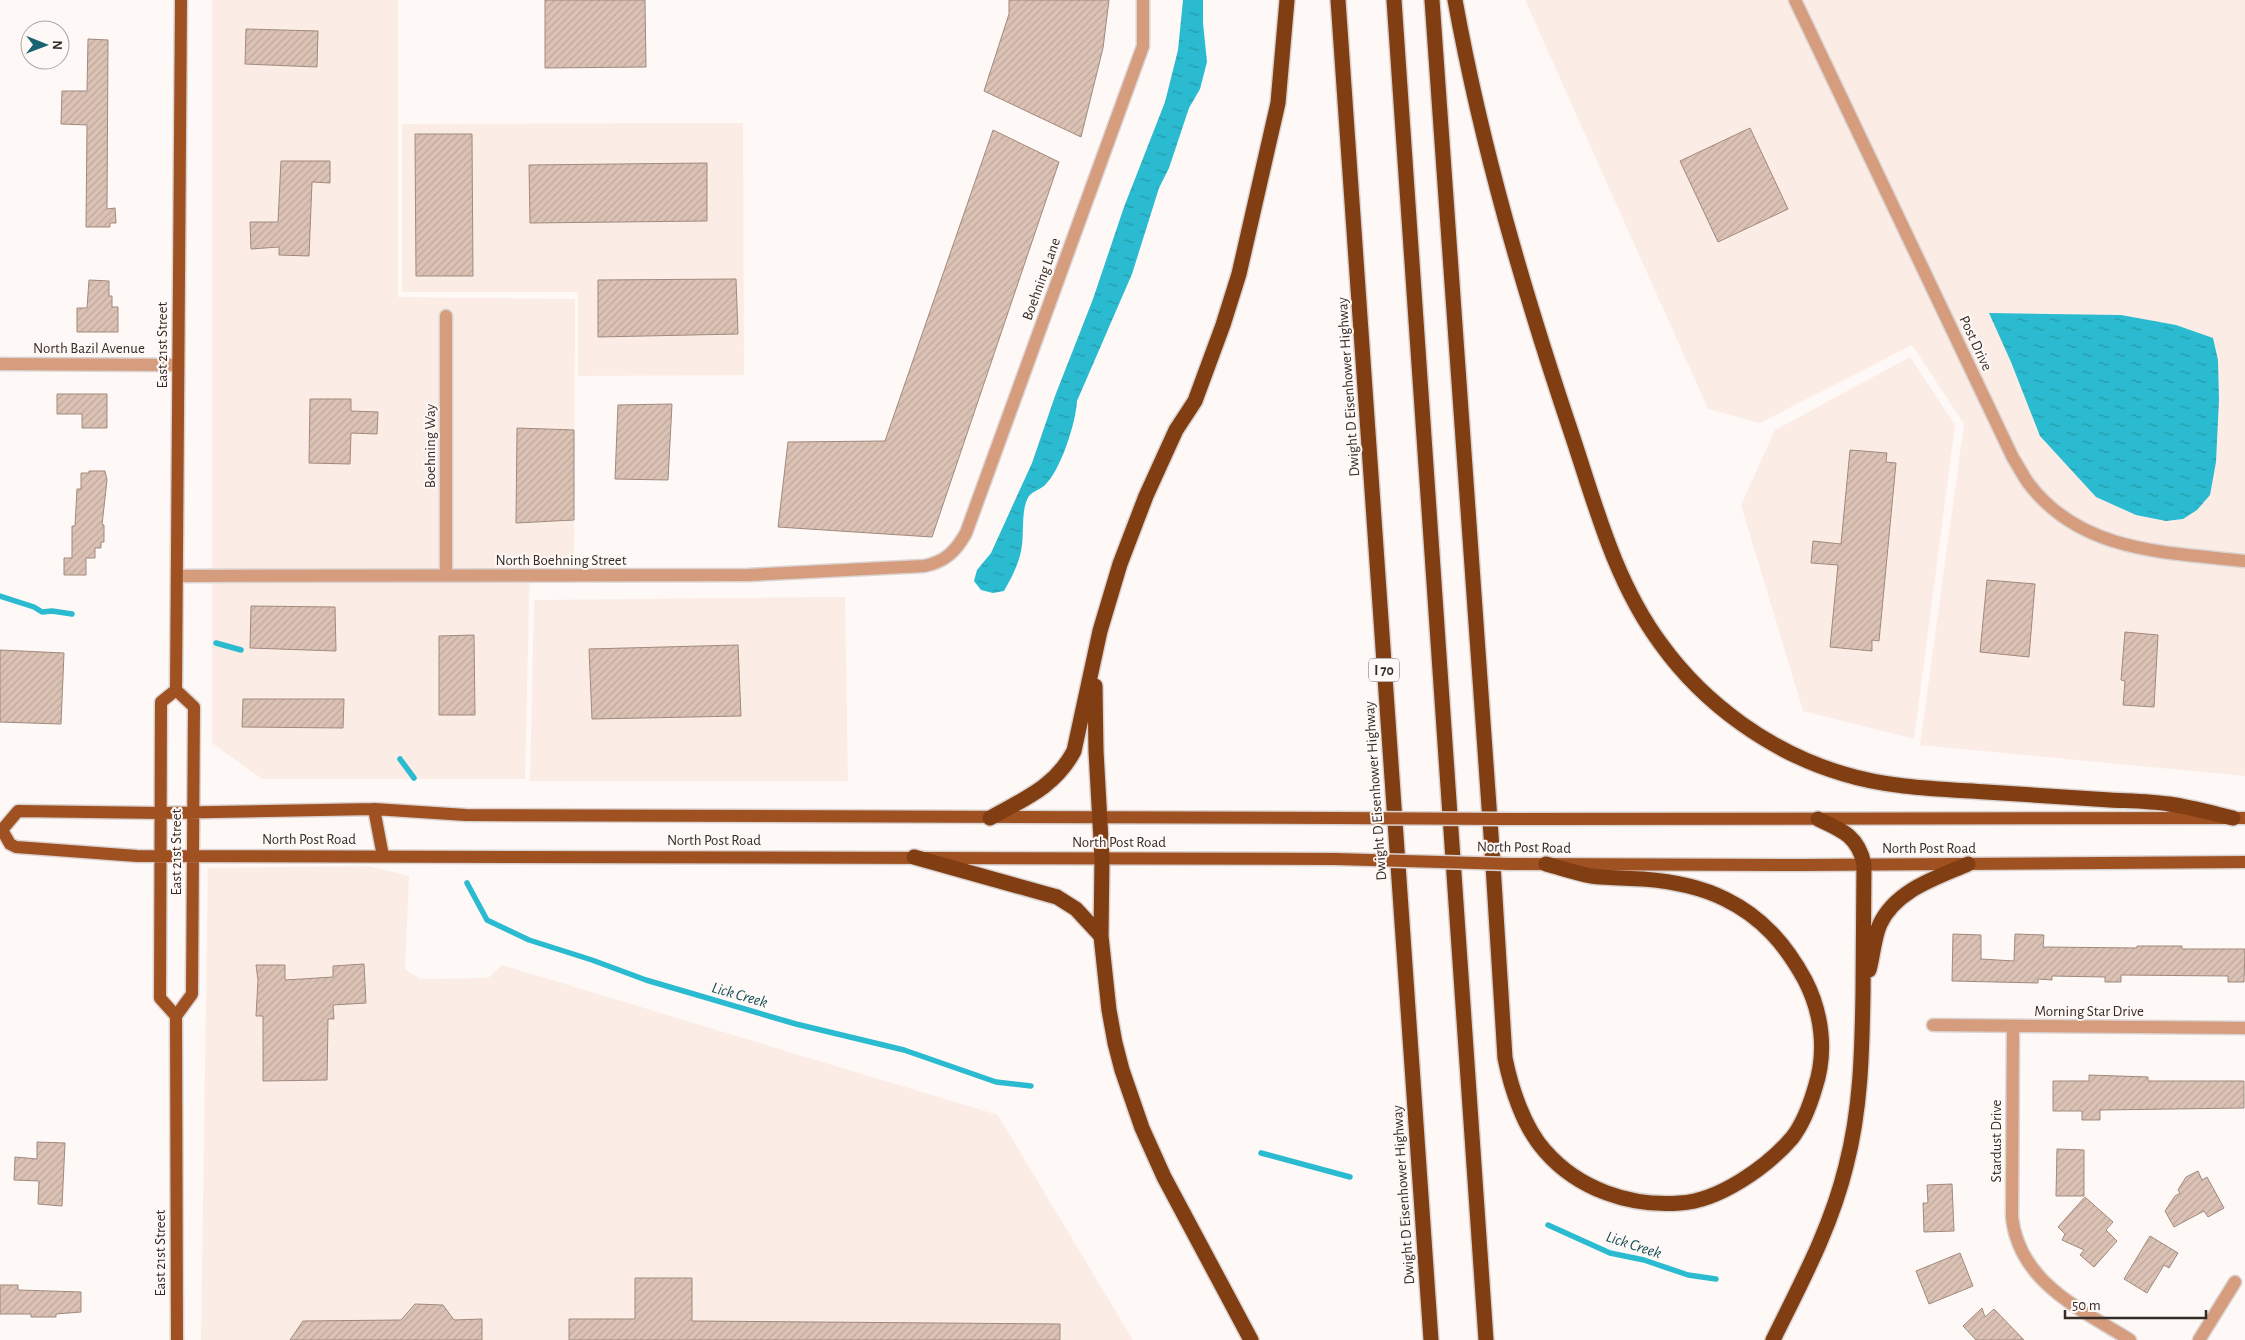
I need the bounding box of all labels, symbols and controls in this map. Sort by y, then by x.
north arrow [20,20,70,70]
text: N [50,40,64,50]
street label: Boehning Lane [1020,236,1063,322]
street label: Dwight D Eisenhower Highway [1335,296,1362,477]
street label: East 21st Street [155,301,170,388]
street label: Post Drive [1956,314,1995,373]
street label: North Bazil Avenue [33,341,145,356]
street label: Boehning Way [423,403,438,488]
street label: North Boehning Street [495,553,627,568]
road number: I 70 [1369,658,1399,682]
street label: Dwight D Eisenhower Highway [1362,700,1389,881]
street label: East 21st Street [169,808,184,895]
street label: North Post Road [262,832,356,847]
street label: North Post Road [667,833,761,848]
street label: North Post Road [1072,835,1166,850]
street label: North Post Road [1477,839,1571,856]
street label: North Post Road [1882,841,1976,856]
water label: Lick Creek [710,979,769,1011]
street label: Morning Star Drive [2034,1004,2144,1019]
street label: Stardust Drive [1989,1099,2004,1182]
street label: Dwight D Eisenhower Highway [1390,1104,1417,1285]
street label: East 21st Street [153,1209,168,1296]
water label: Lick Creek [1604,1228,1663,1261]
scale bar [2065,1288,2206,1320]
text: 50 m [2072,1298,2101,1313]

